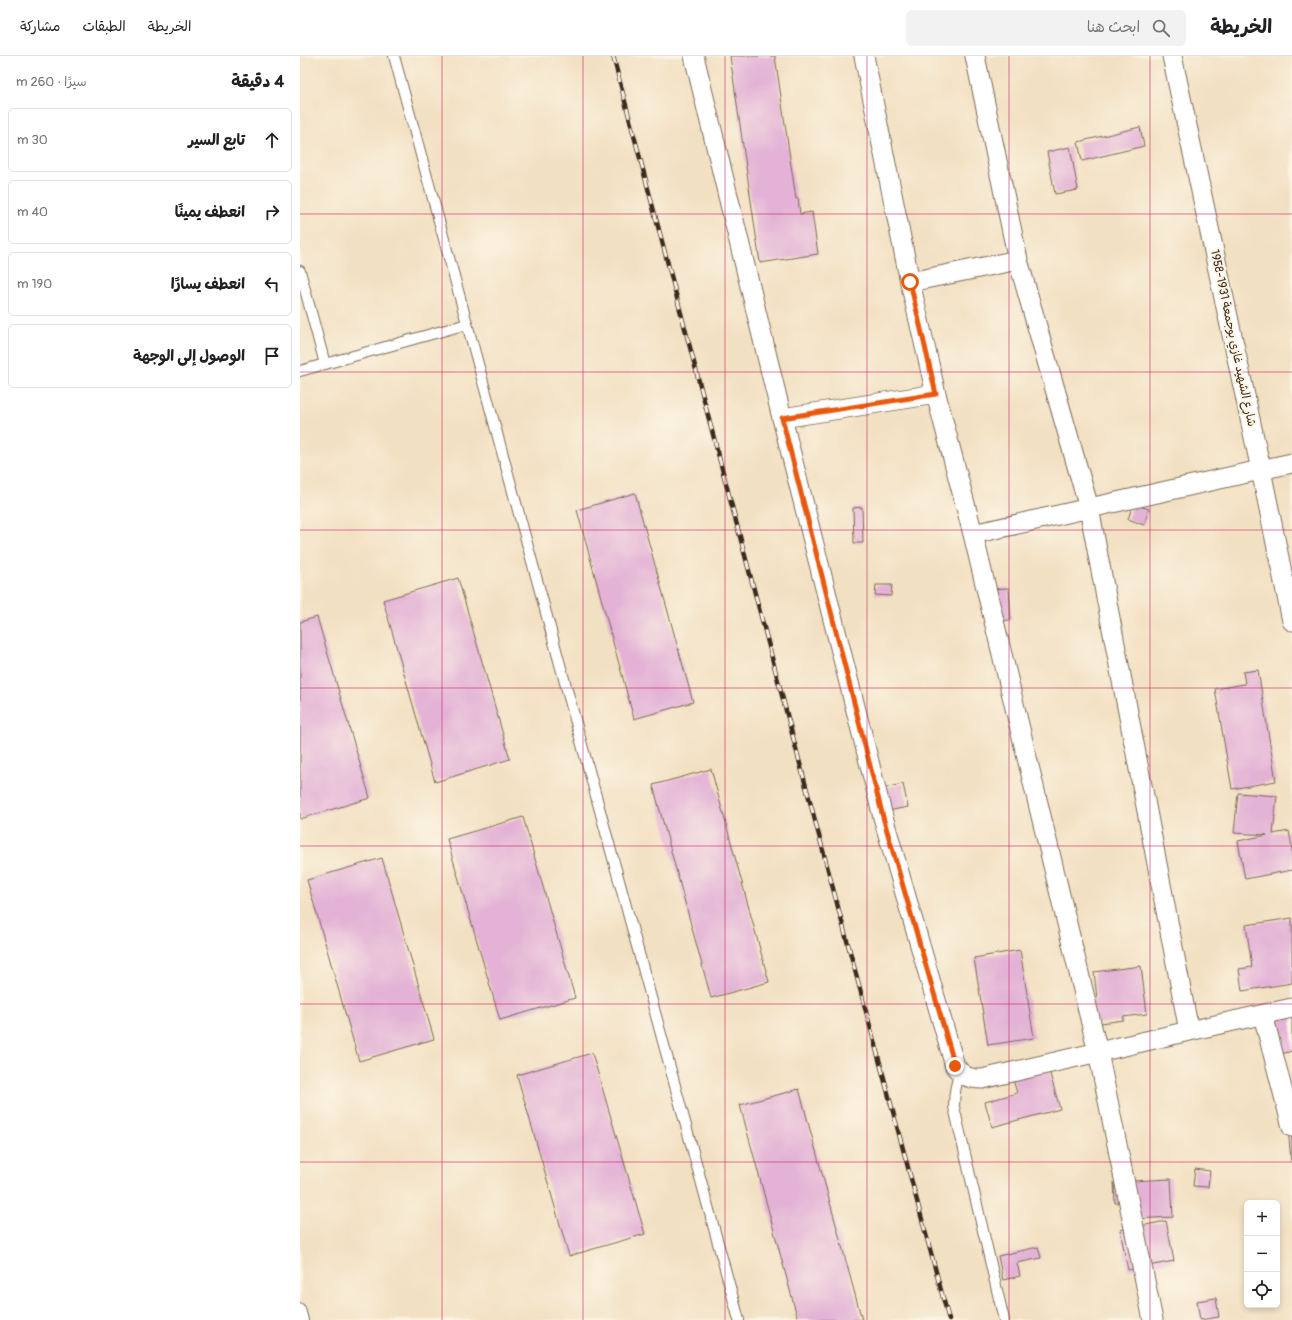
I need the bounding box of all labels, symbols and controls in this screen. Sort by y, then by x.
search box [906,10,1186,46]
text: الخريطة [1210,15,1272,39]
icon: search [1150,17,1172,39]
text: مشاركة [20,18,60,35]
text: الطبقات [82,18,126,35]
text: الخريطة [148,18,191,35]
text: ابحث هنا [1087,18,1140,37]
text: 4 دقيقة [231,71,284,92]
text: سيرًا · 260 m [16,74,87,90]
icon: ahead [261,129,283,151]
text: تابع السير [188,131,245,150]
text: 30 m [17,132,48,148]
icon: right [261,201,283,223]
text: انعطف يمينًا [175,203,245,222]
text: 40 m [17,204,48,220]
street label: شارع الشهيد غازي بوجمعة 1931-1958 [1206,248,1259,428]
icon: left [261,273,283,295]
route start [901,273,919,291]
text: انعطف يسارًا [171,275,245,294]
text: 190 m [17,276,52,292]
icon: arrive [261,345,283,367]
text: الوصول إلى الوجهة [133,347,245,366]
route end [946,1057,964,1075]
map controls [1244,1200,1280,1308]
button: + [1244,1200,1280,1236]
button: − [1244,1236,1280,1272]
button: locate [1244,1272,1280,1308]

